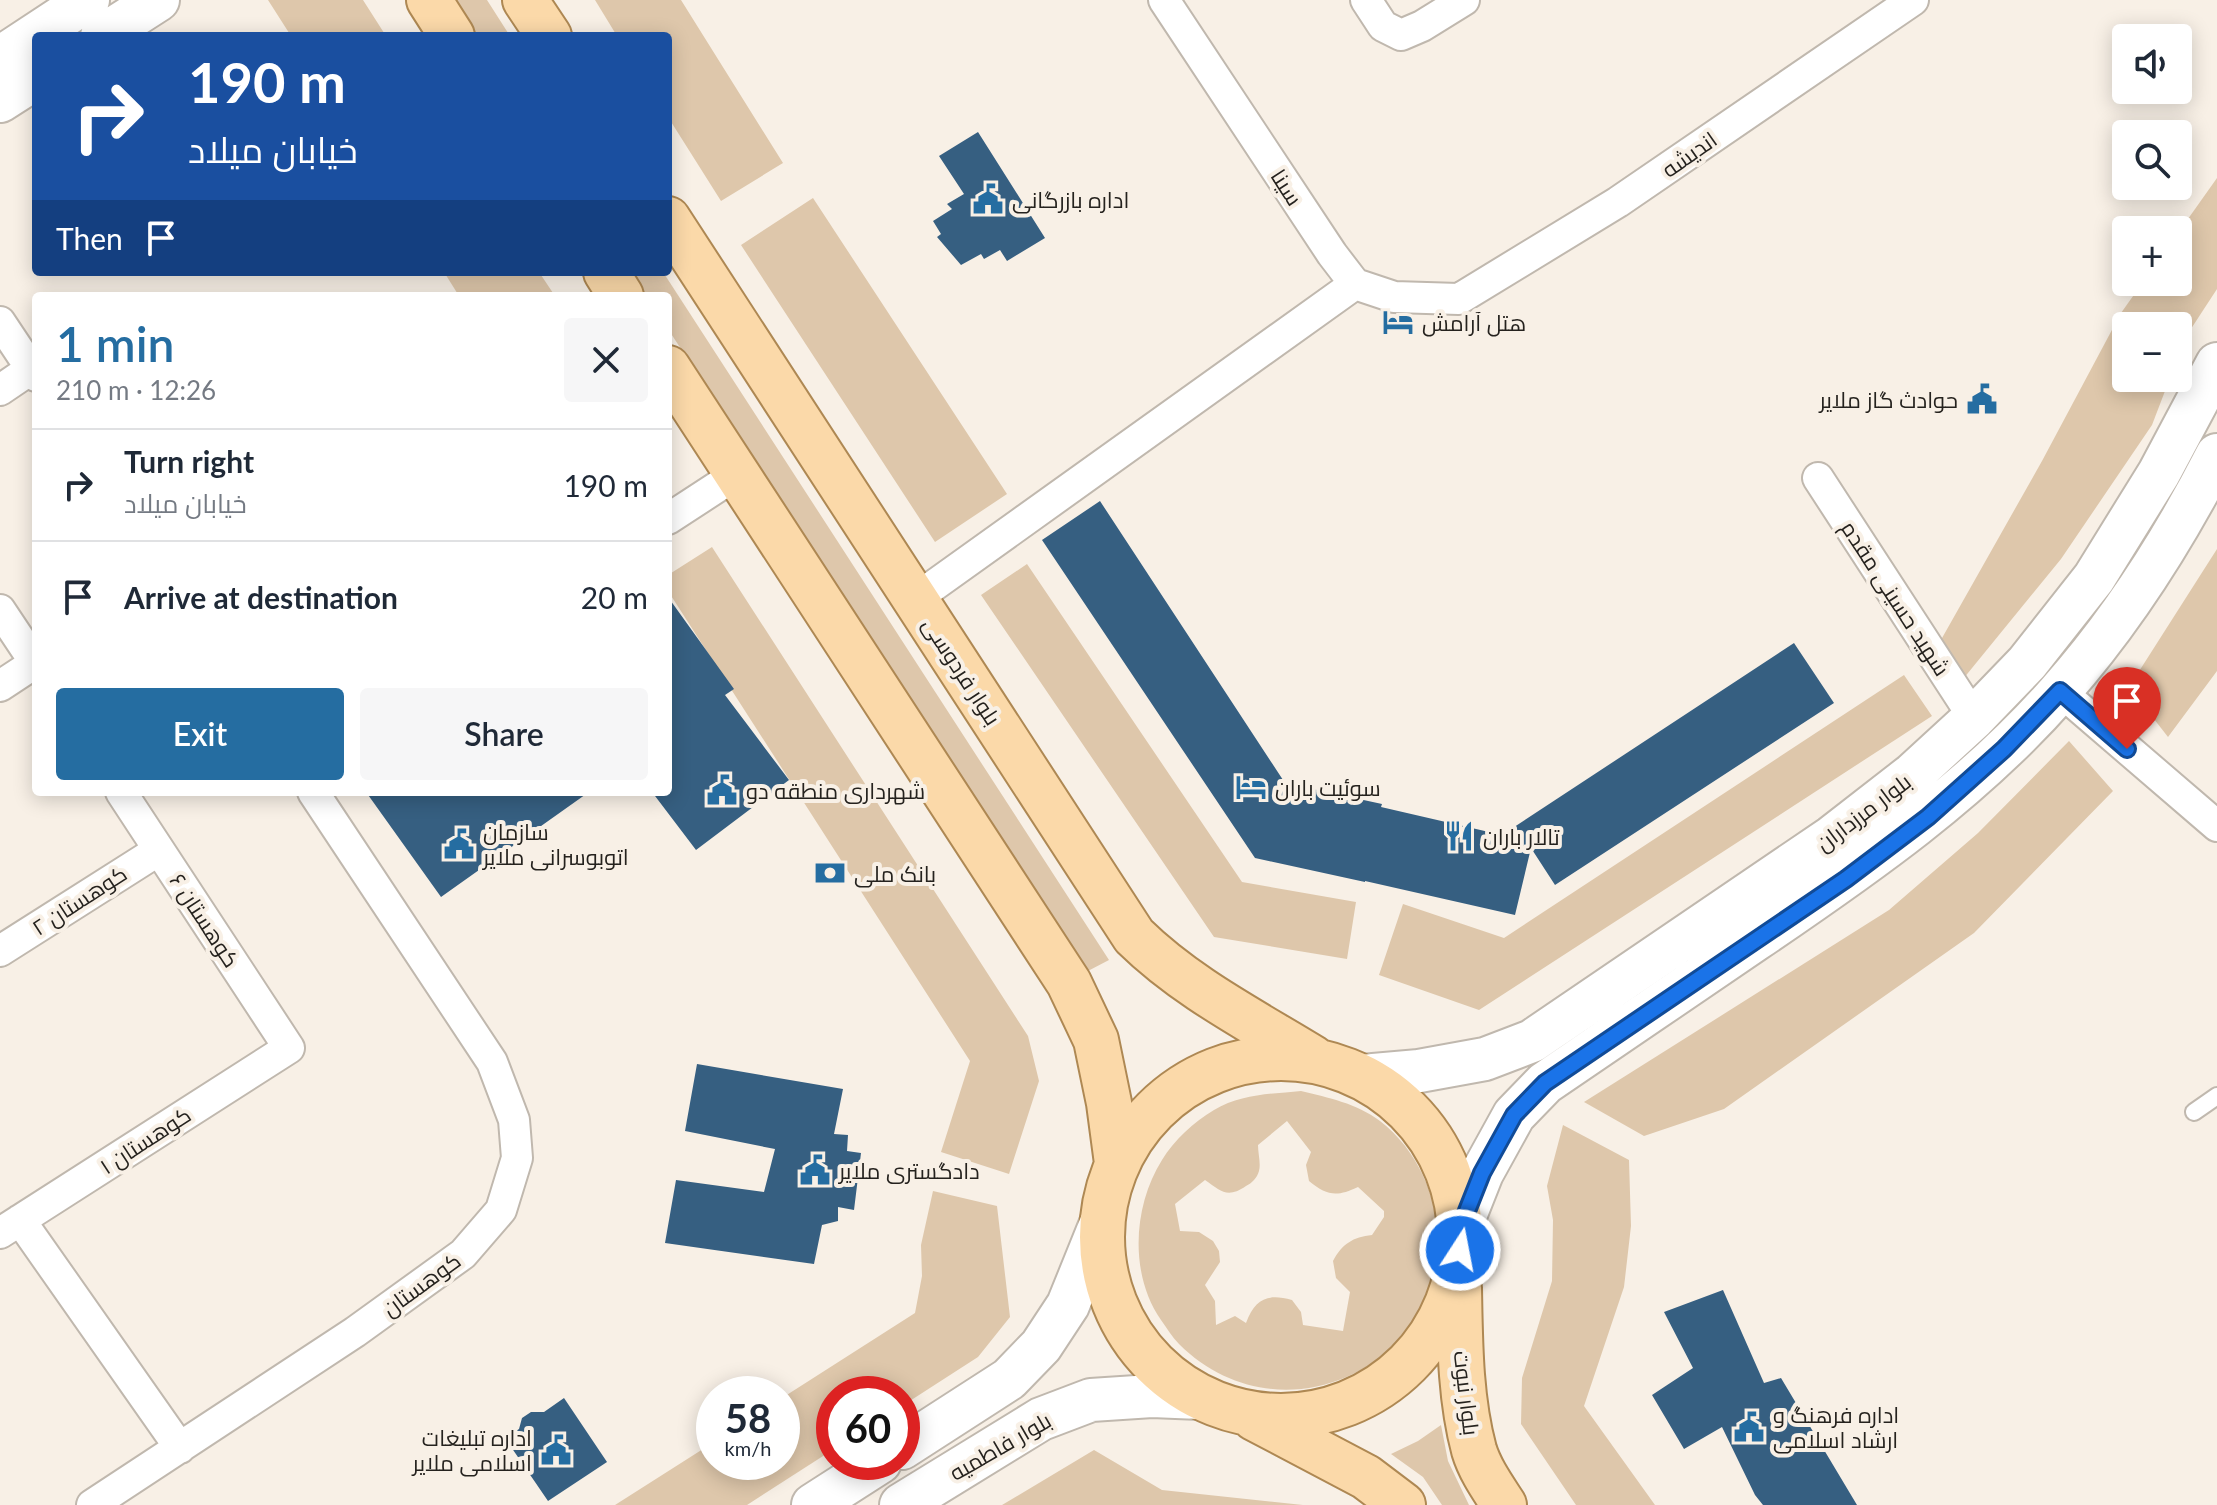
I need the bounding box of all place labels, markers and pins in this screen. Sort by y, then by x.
public building icon: اداره بازرگانی [971,182,1005,216]
place label: اداره بازرگانی [1012,186,1129,214]
hotel icon: هتل آرامش [1381,305,1415,339]
place label: هتل آرامش [1422,309,1526,337]
public building icon: حوادث گاز ملایر [1965,382,1999,416]
place label: حوادث گاز ملایر [1817,386,1958,413]
pin [2093,667,2161,749]
hotel icon: سوئیت باران [1234,770,1268,804]
public building icon: شهرداری منطقه دو [705,773,739,807]
place label: سوئیت باران [1275,774,1381,801]
place label: شهرداری منطقه دو [746,777,925,805]
place label: سازمان اتوبوسرانی ملایر [481,818,629,871]
restaurant icon: تالار باران [1442,819,1476,853]
place label: تالار باران [1483,823,1560,850]
public building icon: سازمان اتوبوسرانی ملایر [442,827,476,861]
bank icon: بانک ملی [813,856,847,890]
place label: بانک ملی [854,860,936,888]
public building icon: دادگستری ملایر [798,1153,832,1187]
place label: دادگستری ملایر [837,1157,980,1184]
place label: اداره فرهنگ و ارشاد اسلامی [1773,1401,1899,1454]
public building icon: اداره فرهنگ و ارشاد اسلامی [1732,1410,1766,1444]
place label: اداره تبلیغات اسلامی ملایر [411,1424,532,1477]
public building icon: اداره تبلیغات اسلامی ملایر [539,1433,573,1467]

